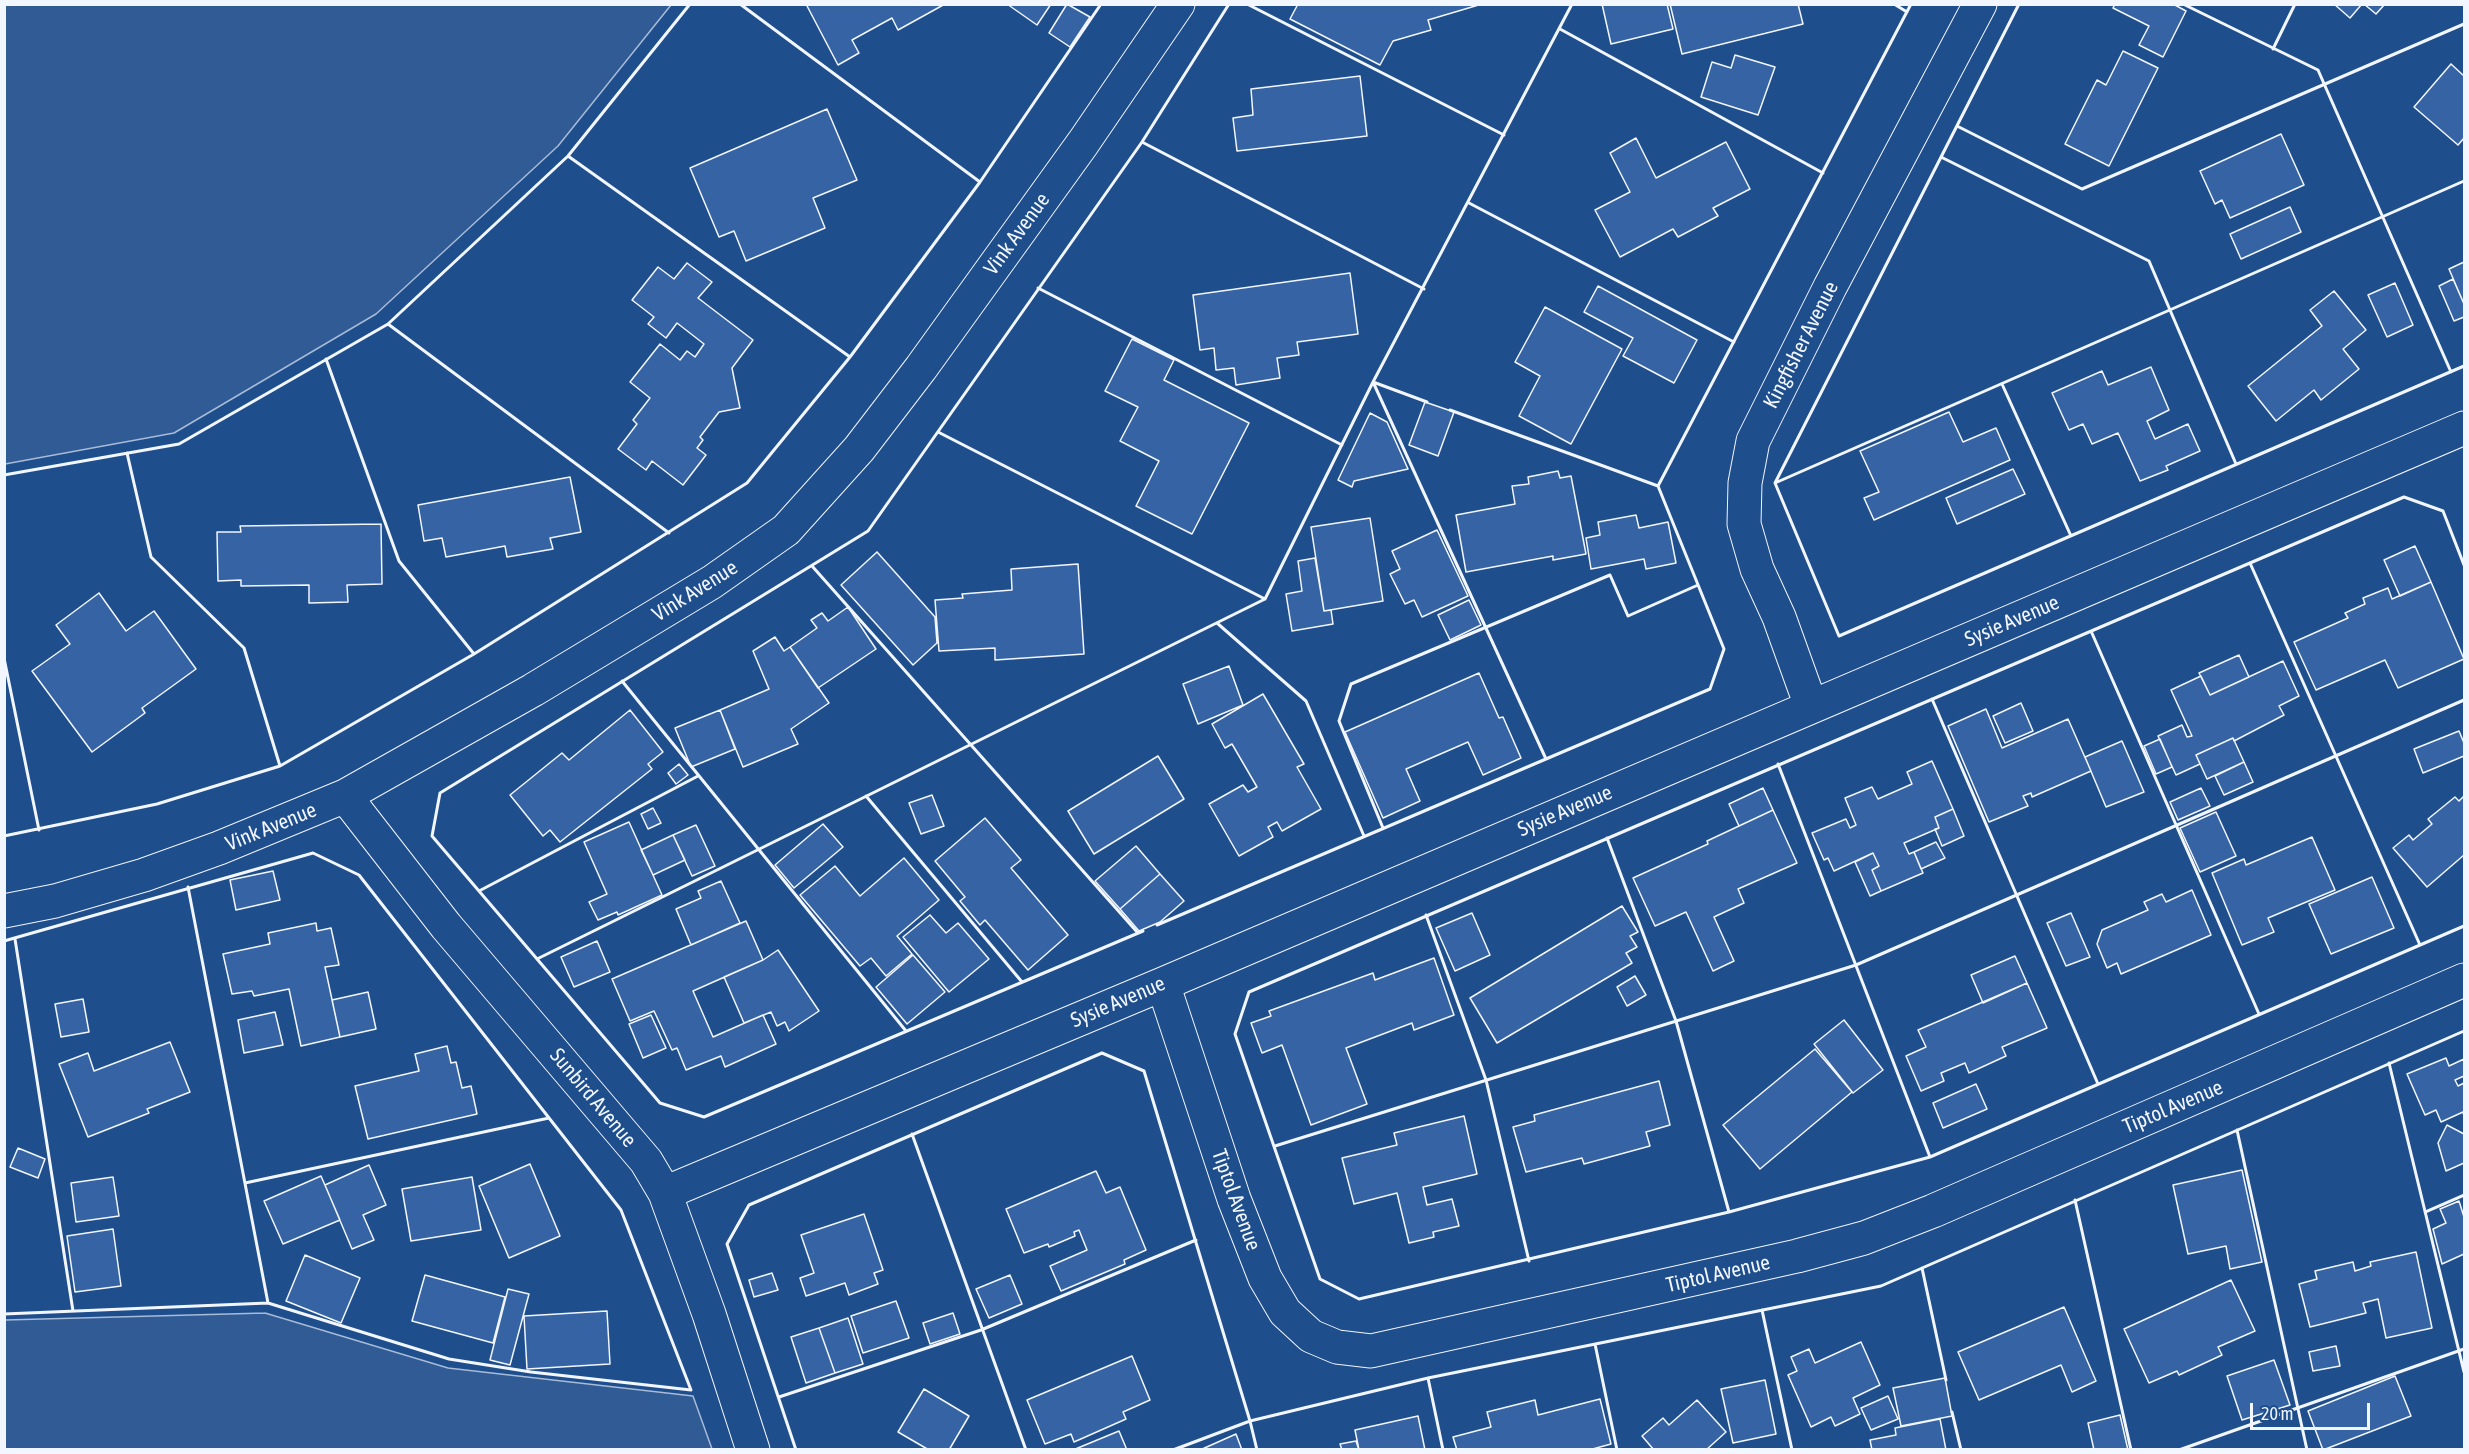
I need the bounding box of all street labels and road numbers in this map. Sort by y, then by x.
street label: Vink Avenue [979,188,1055,280]
street label: Kingfisher Avenue [1758,277,1844,413]
street label: Vink Avenue [648,555,742,627]
street label: Sysie Avenue [1961,590,2063,652]
street label: Sysie Avenue [1514,780,1616,842]
street label: Vink Avenue [222,797,320,857]
street label: Sysie Avenue [1067,971,1169,1033]
street label: Sunbird Avenue [544,1044,642,1152]
street label: Tiptol Avenue [2119,1075,2227,1139]
street label: Tiptol Avenue [1206,1146,1266,1254]
street label: Tiptol Avenue [1664,1250,1772,1298]

